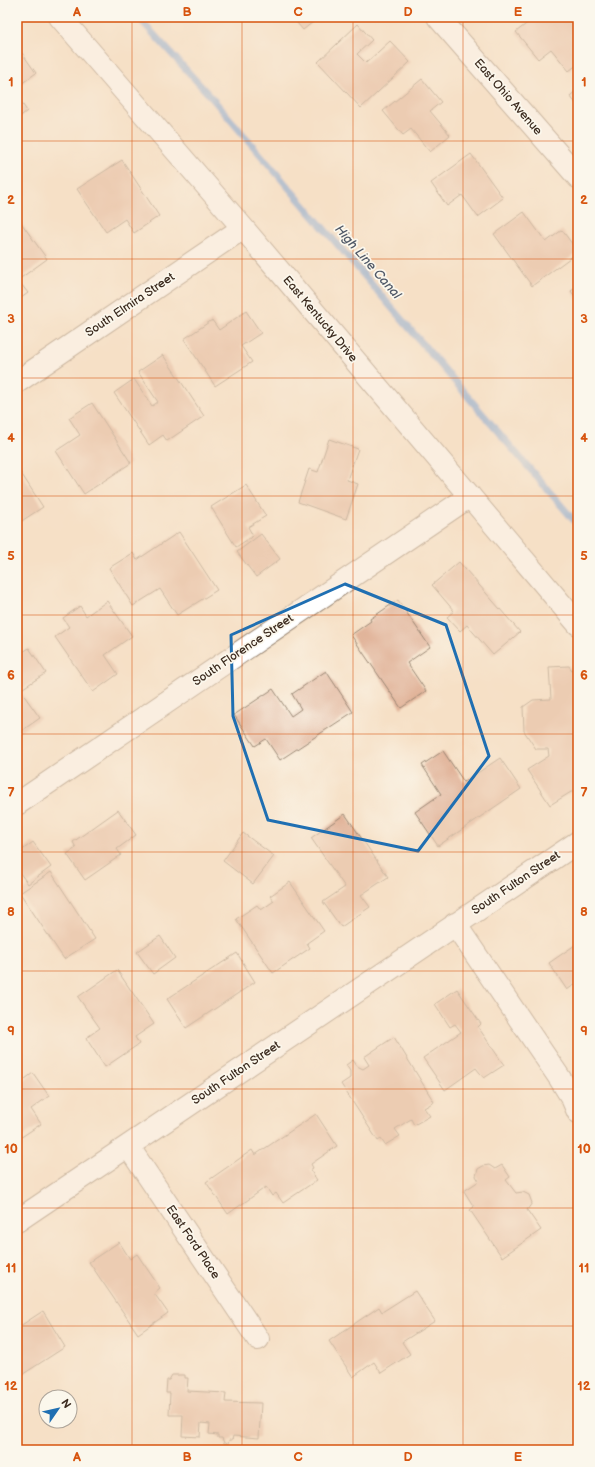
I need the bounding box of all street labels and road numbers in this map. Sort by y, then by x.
street label: East Ohio Avenue [471,56,545,138]
street label: South Elmira Street [83,269,178,340]
street label: East Kentucky Drive [280,273,360,365]
street label: South Florence Street [190,611,296,689]
street label: South Fulton Street [469,848,563,918]
street label: South Fulton Street [189,1038,283,1108]
street label: East Ford Place [163,1202,223,1282]

